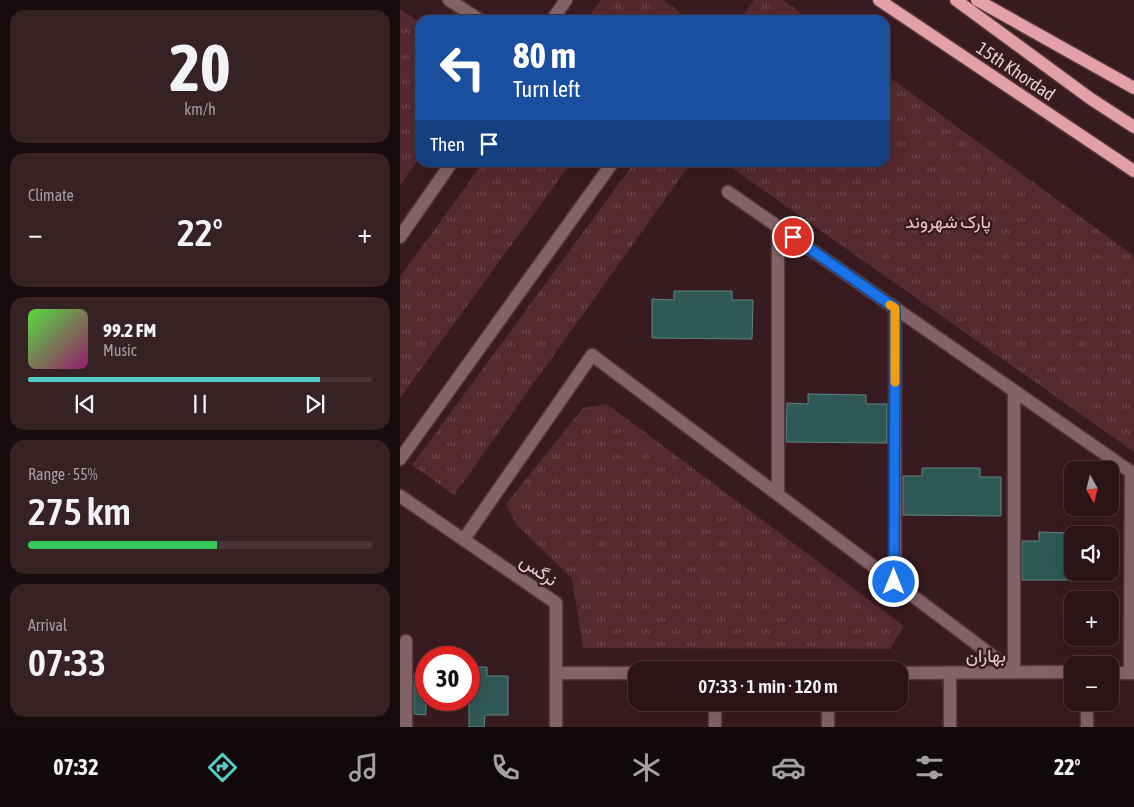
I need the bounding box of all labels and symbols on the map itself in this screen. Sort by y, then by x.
street label: 15th Khordad [973,37,1059,105]
park label: پارک شهروند [905,211,991,234]
pin [772,216,814,258]
north arrow [1064,461,1119,516]
street label: نرگس [516,550,562,591]
position arrow [867,555,919,607]
street label: بهاران [966,645,1006,667]
speed limit sign: 30 [415,646,480,711]

